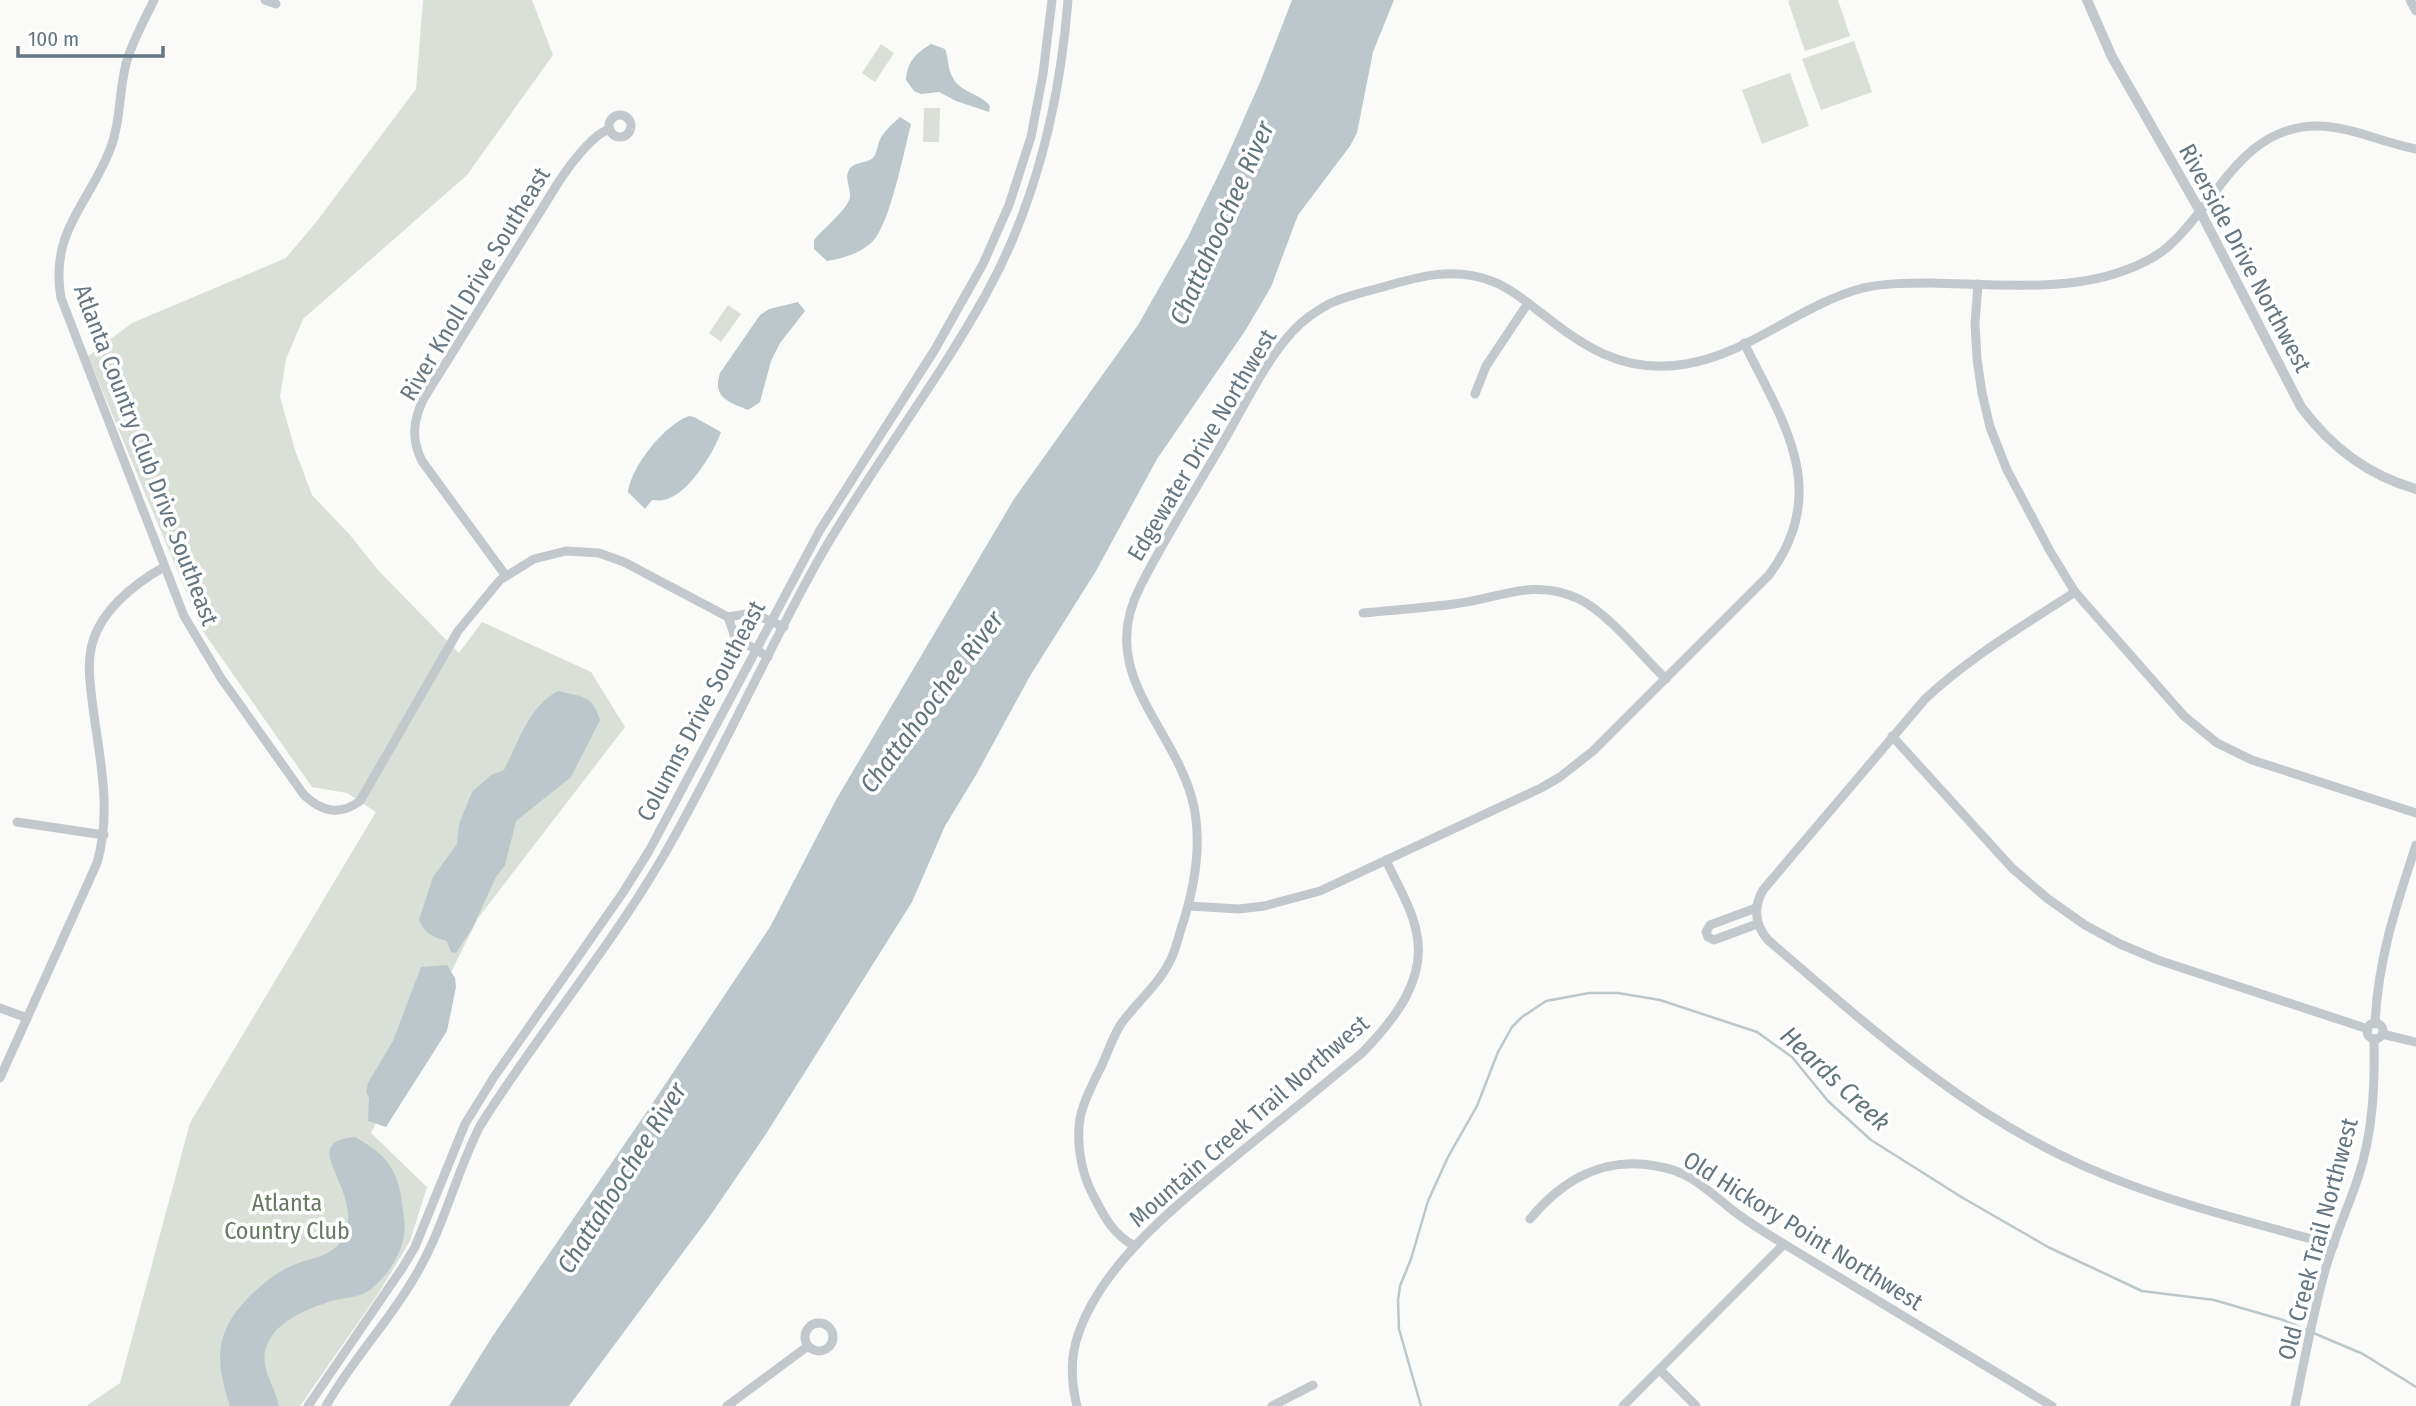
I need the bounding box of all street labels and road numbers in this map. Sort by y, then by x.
street label: Riverside Drive Northwest [2173,139,2317,377]
street label: River Knoll Drive Southeast [394,162,556,406]
street label: Atlanta Country Club Drive Southeast [68,281,224,629]
street label: Edgewater Drive Northwest [1122,324,1282,566]
street label: Columns Drive Southeast [631,596,771,826]
street label: Mountain Creek Trail Northwest [1123,1009,1375,1233]
street label: Old Creek Trail Northwest [2272,1115,2364,1363]
street label: Old Hickory Point Northwest [1678,1146,1928,1316]

